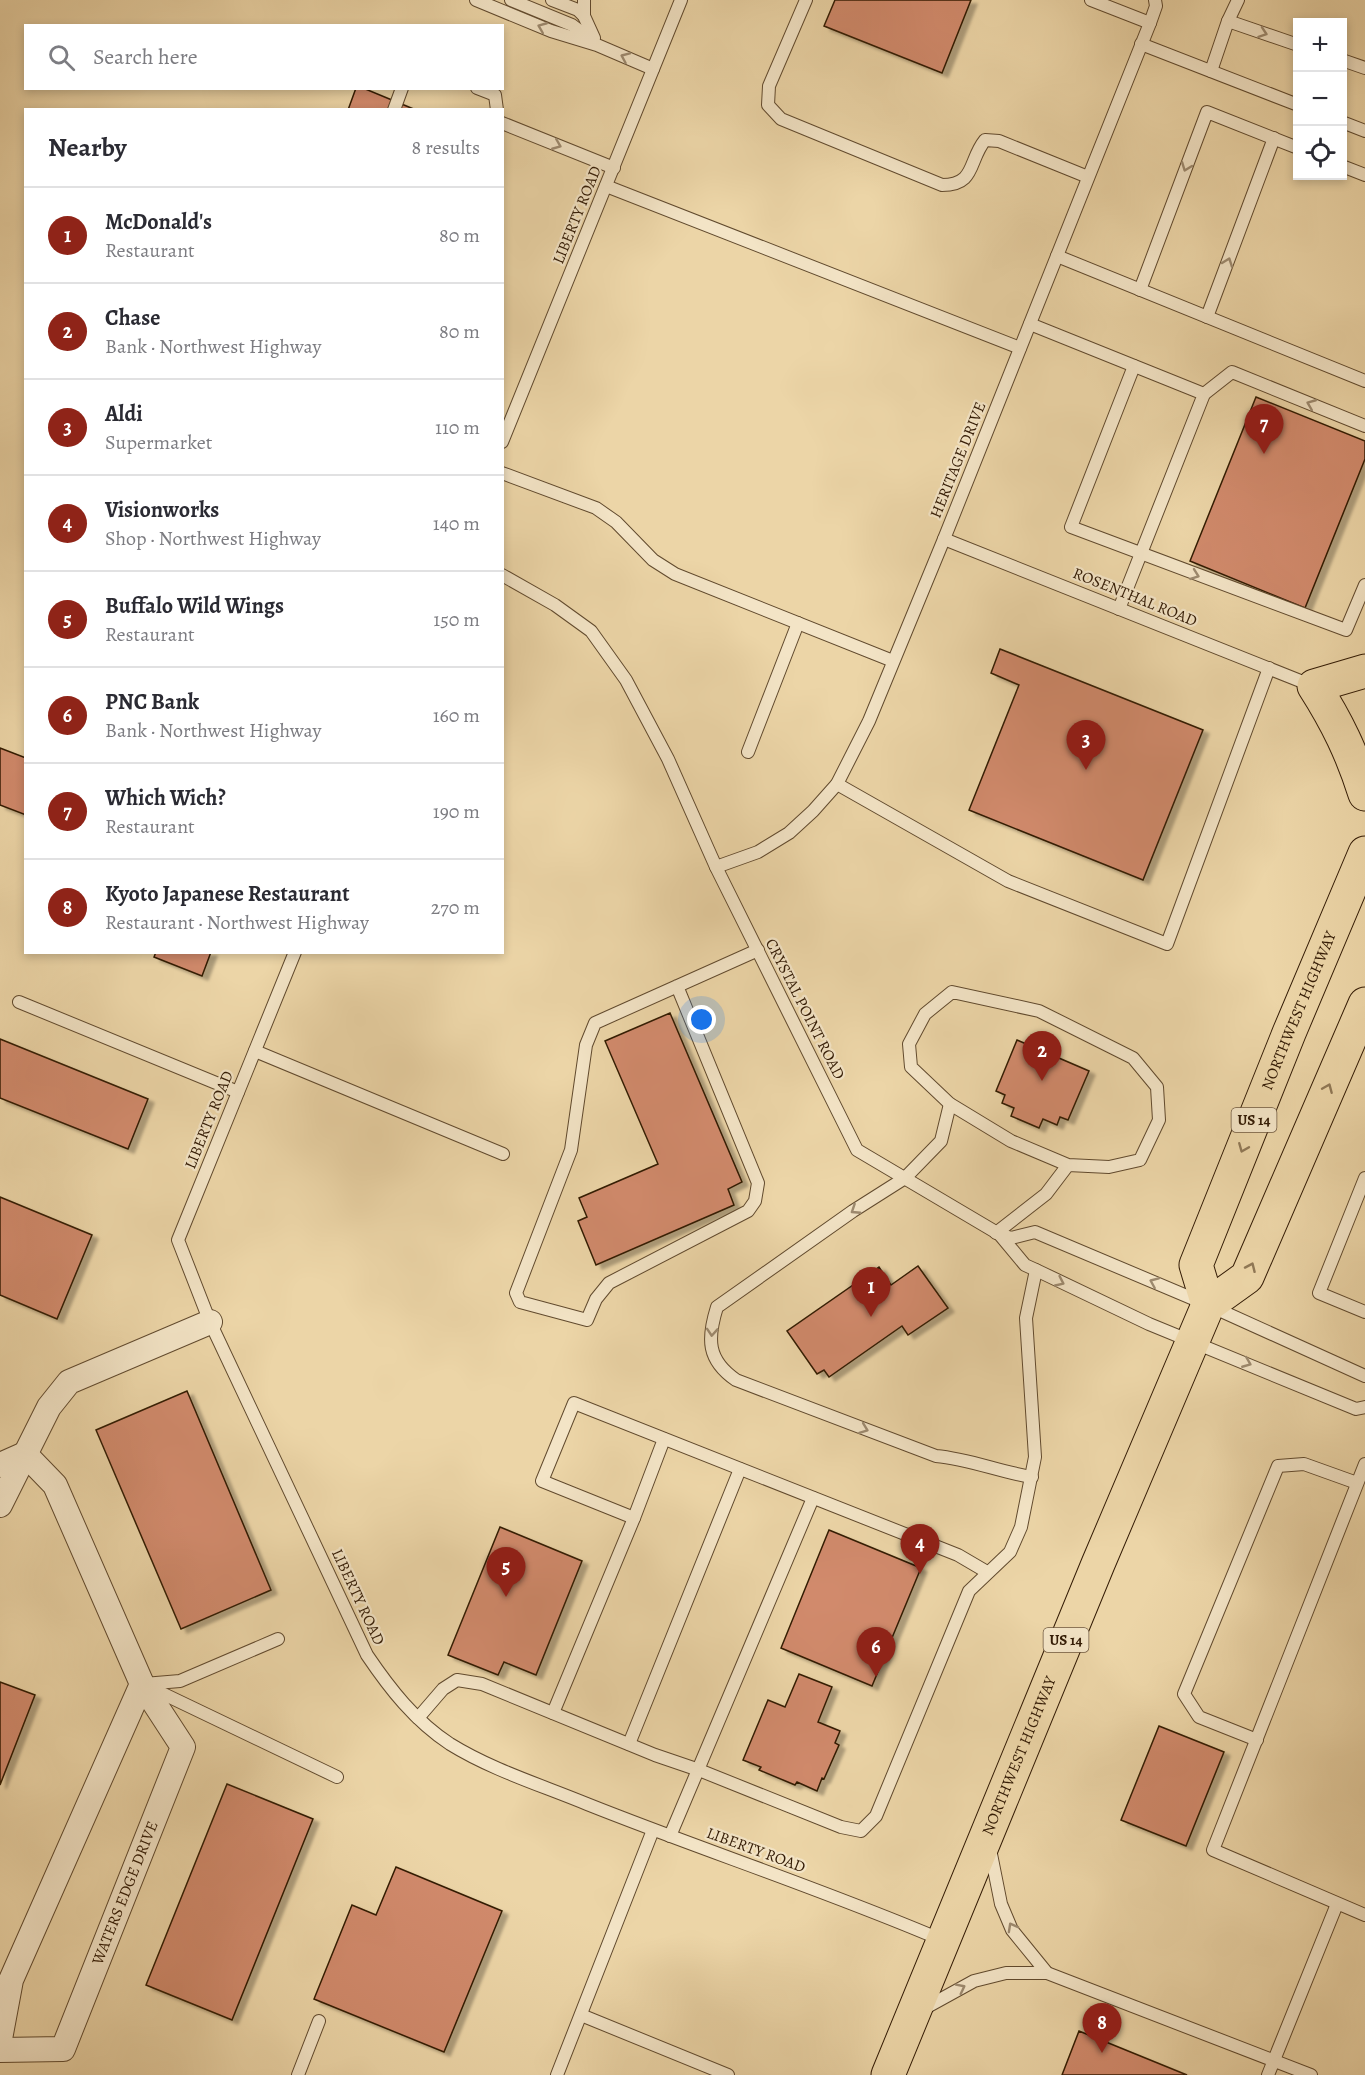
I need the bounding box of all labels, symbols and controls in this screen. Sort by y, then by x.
map controls [1293,18,1347,180]
button: + [1293,18,1347,72]
one-way arrow [537,22,548,34]
search box [24,24,504,90]
one-way arrow [1257,26,1268,38]
icon: search [45,41,78,74]
text: Search here [93,42,198,72]
one-way arrow [621,52,632,64]
button: − [1293,72,1347,126]
button: locate [1293,126,1347,180]
text: Nearby [48,130,127,165]
text: 8 results [412,134,480,161]
one-way arrow [550,138,561,150]
one-way arrow [1181,161,1194,171]
street label: LIBERTY ROAD [547,163,607,267]
text: McDonald's [105,207,212,237]
text: 1 [64,222,71,249]
text: 80 m [439,222,480,249]
text: Restaurant [105,237,195,264]
one-way arrow [1220,257,1233,268]
text: Chase [105,303,160,333]
text: 2 [63,318,72,345]
text: 80 m [439,318,480,345]
text: Bank · Northwest Highway [105,333,321,360]
text: Aldi [105,399,143,429]
street label: HERITAGE DRIVE [925,399,991,521]
one-way arrow [1306,399,1317,411]
pin: 7 [1244,404,1284,454]
text: 3 [63,414,72,441]
text: 110 m [435,414,480,441]
text: Supermarket [105,429,212,456]
text: Visionworks [105,495,219,525]
text: 4 [63,510,72,537]
text: 140 m [433,510,480,537]
text: Shop · Northwest Highway [105,525,321,552]
street label: ROSENTHAL ROAD [1070,562,1200,632]
one-way arrow [1189,567,1200,580]
text: Buffalo Wild Wings [105,591,284,621]
text: 5 [63,606,72,633]
text: 150 m [433,606,480,633]
text: Restaurant [105,621,195,648]
text: PNC Bank [105,687,199,717]
text: 6 [63,702,72,729]
text: 160 m [433,702,480,729]
text: Bank · Northwest Highway [105,717,321,744]
pin: 3 [1066,720,1106,770]
text: Which Wich? [105,783,226,813]
text: 7 [63,798,72,825]
text: 190 m [433,798,480,825]
text: Restaurant [105,813,195,840]
text: Kyoto Japanese Restaurant [105,879,350,909]
text: 8 [63,894,72,921]
text: 270 m [431,894,480,921]
text: Restaurant · Northwest Highway [105,909,369,936]
street label: NORTHWEST HIGHWAY [1256,928,1342,1094]
street label: CRYSTAL POINT ROAD [760,935,850,1083]
your location [687,1005,716,1034]
pin: 2 [1022,1032,1062,1081]
street label: LIBERTY ROAD [179,1068,239,1172]
one-way arrow [1321,1083,1333,1094]
road number: US 14 [1232,1108,1276,1132]
one-way arrow [1238,1141,1250,1152]
one-way arrow [851,1203,862,1214]
one-way arrow [1244,1262,1256,1273]
pin: 1 [852,1268,890,1317]
one-way arrow [1054,1274,1065,1286]
one-way arrow [1149,1277,1160,1289]
one-way arrow [705,1328,718,1337]
one-way arrow [1241,1356,1252,1368]
one-way arrow [858,1421,869,1434]
pin: 4 [900,1524,940,1574]
street label: LIBERTY ROAD [326,1545,390,1649]
pin: 5 [486,1548,526,1597]
pin: 6 [856,1628,896,1677]
road number: US 14 [1044,1628,1088,1652]
street label: NORTHWEST HIGHWAY [977,1673,1062,1839]
street label: WATERS EDGE DRIVE [86,1818,163,1969]
street label: LIBERTY ROAD [703,1822,809,1878]
one-way arrow [1008,1923,1019,1933]
one-way arrow [955,1984,965,1995]
pin: 8 [1082,2004,1122,2053]

